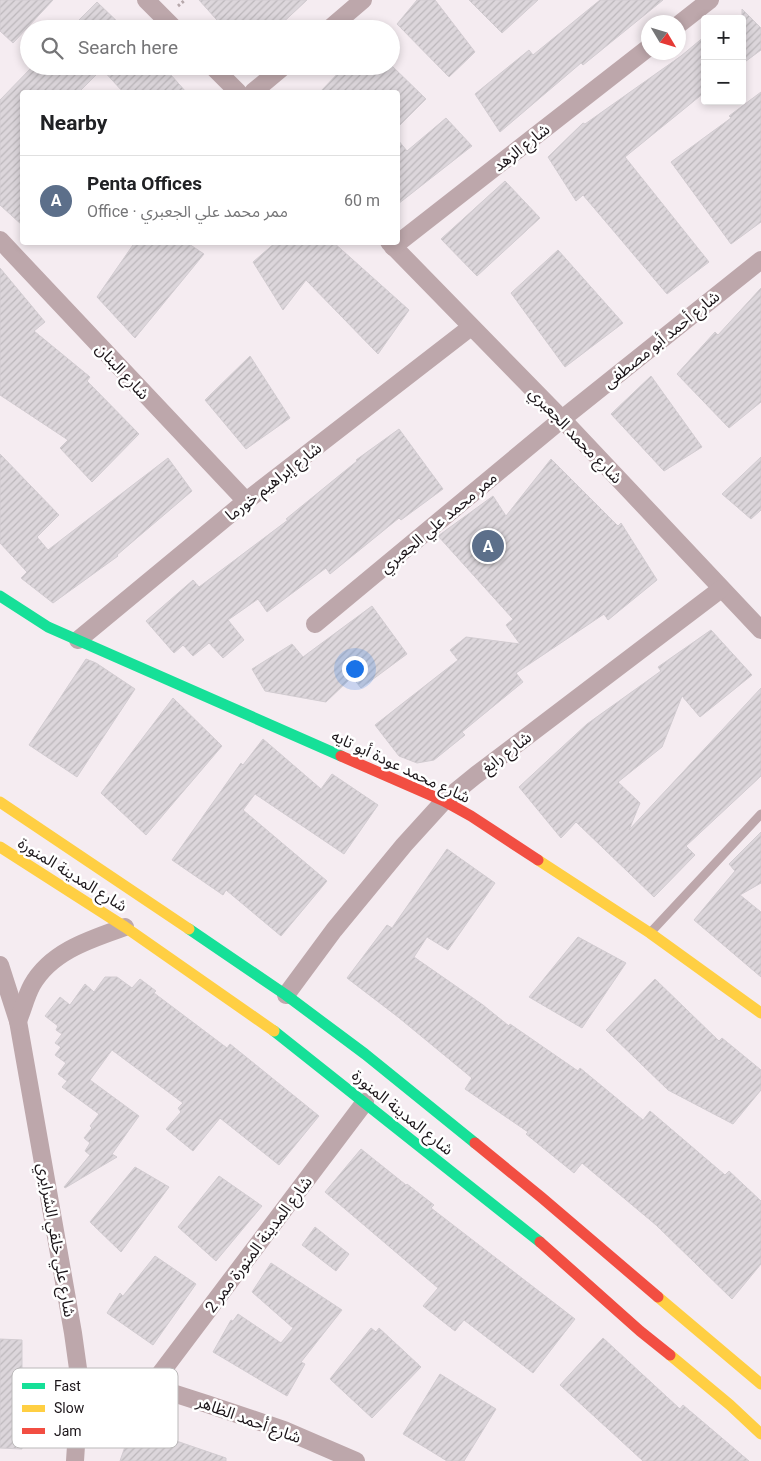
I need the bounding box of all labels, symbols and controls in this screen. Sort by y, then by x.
north arrow [641,15,686,60]
map controls [701,15,746,105]
button: + [701,15,746,60]
search box [20,20,400,75]
icon: search [38,34,66,62]
text: Search here [78,36,178,59]
button: − [701,60,746,105]
text: Nearby [40,111,107,135]
street label: شارع الزهد [489,119,555,178]
text: Penta Offices [87,172,202,195]
text: A [51,191,61,210]
text: 60 m [344,191,380,210]
text: Office · ممر محمد علي الجعبري [87,202,288,221]
street label: شارع أحمد أبو مصطفى [599,287,725,395]
street label: شارع البنان [90,339,153,405]
street label: شارع محمد الجعبري [523,383,626,489]
street label: شارع إبراهيم خورما [222,438,327,527]
street label: ممر محمد علي الجعبري [376,468,503,579]
pin: A [472,527,504,565]
your location [342,656,368,682]
street label: شارع محمد عودة أبو تايه [327,726,473,810]
street label: شارع رابغ [478,728,537,780]
street label: شارع المدينة المنورة [13,833,131,918]
street label: شارع المدينة المنورة [346,1066,457,1161]
street label: شارع علي خلقي الشرايري [31,1162,79,1319]
street label: شارع المدينة المنورة ممر 2 [201,1172,318,1318]
legend [12,1368,178,1448]
text: Fast [54,1378,81,1394]
street label: شارع أحمد الظاهر [192,1391,304,1450]
text: Slow [54,1400,85,1416]
text: Jam [54,1423,82,1439]

